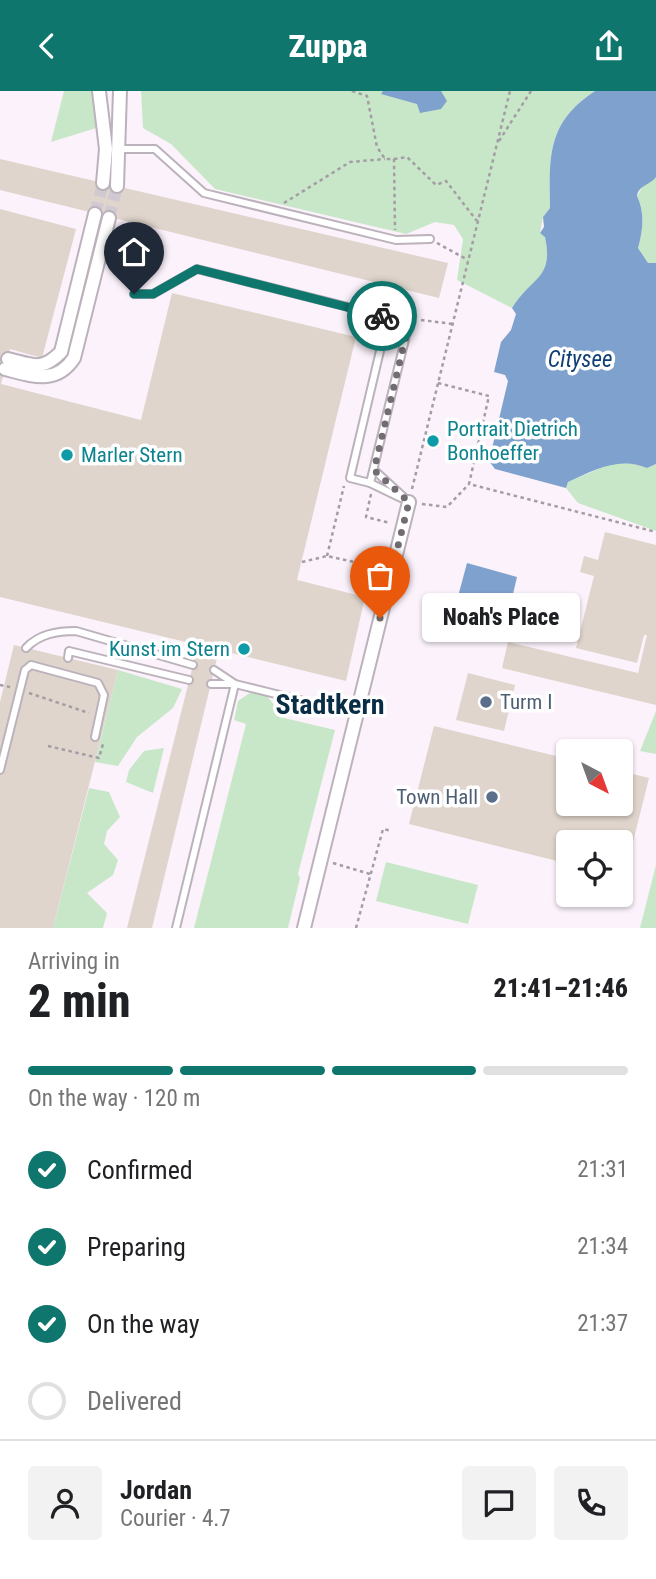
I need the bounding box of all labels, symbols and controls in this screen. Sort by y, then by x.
icon: back [28,27,66,65]
text: Zuppa [288,27,368,65]
icon: share [590,27,628,65]
pin [104,222,164,294]
icon: home [115,233,153,271]
courier [347,281,417,351]
icon: bike [363,297,401,335]
water label: Citysee [548,346,612,373]
place label: Portrait Dietrich Bonhoeffer [447,417,578,465]
marker: Portrait Dietrich Bonhoeffer [425,433,441,449]
place label: Marler Stern [81,443,183,467]
marker: Marler Stern [59,447,75,463]
pin [350,546,410,618]
icon: bag [361,557,399,595]
callout: Noah's Place [422,594,580,643]
text: Noah's Place [443,604,559,631]
place label: Kunst im Stern [109,637,230,661]
marker: Kunst im Stern [236,641,252,657]
district label: Stadtkern [276,688,384,721]
place label: Turm I [500,690,552,714]
marker: Turm I [478,694,494,710]
north arrow [556,739,634,815]
map controls [556,739,633,907]
place label: Town Hall [396,785,478,809]
marker: Town Hall [484,789,500,805]
button: locate [556,830,633,907]
text: Arriving in [28,948,120,975]
text: 21:41–21:46 [494,973,628,1003]
text: 2 min [28,974,131,1028]
text: On the way · 120 m [28,1085,200,1112]
icon: check [28,1151,66,1189]
text: Confirmed [87,1155,193,1185]
text: 21:31 [577,1156,628,1183]
icon: check [28,1228,66,1266]
text: Preparing [87,1232,186,1262]
text: 21:34 [577,1233,628,1260]
icon: check [28,1305,66,1343]
text: On the way [87,1309,200,1339]
text: 21:37 [577,1310,628,1337]
text: Delivered [87,1386,182,1416]
button: person [28,1466,102,1540]
button: chat [462,1466,536,1540]
button: phone [554,1466,628,1540]
text: Jordan [120,1475,192,1505]
text: Courier · 4.7 [120,1505,231,1532]

